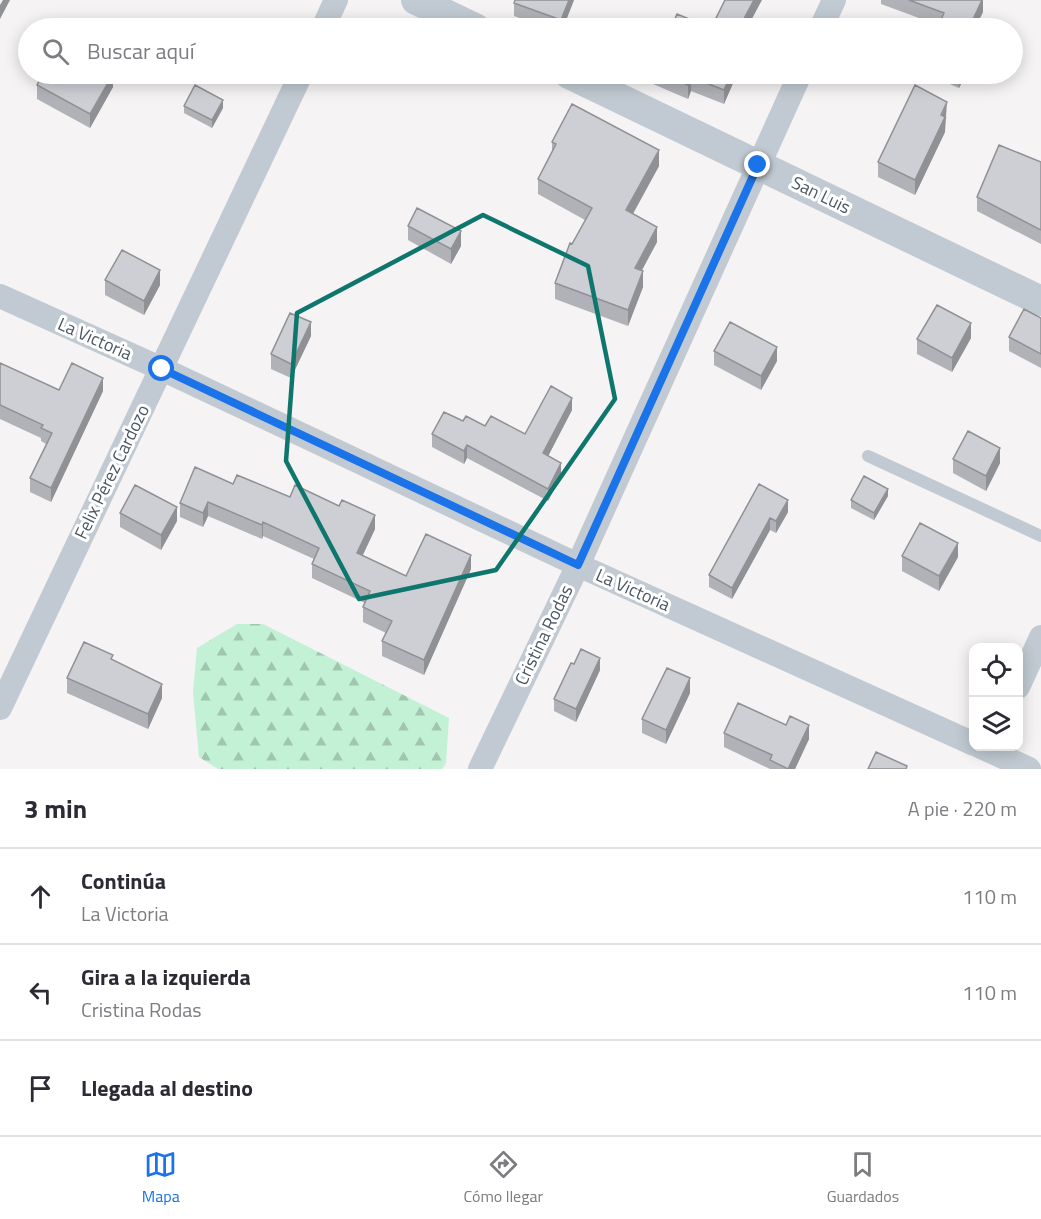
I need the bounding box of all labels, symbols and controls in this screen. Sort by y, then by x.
search box [18,18,1023,84]
text: Buscar aquí [87,34,195,68]
icon: search [39,35,72,68]
route end [744,151,770,177]
street label: San Luis [787,169,855,220]
street label: La Victoria [54,310,137,367]
route start [148,355,174,381]
street label: Felix Pérez Cardozo [67,400,156,544]
street label: La Victoria [592,561,675,618]
street label: Cristina Rodas [508,580,579,689]
map controls [969,643,1023,751]
button: locate [969,643,1023,697]
button: layers [969,697,1023,751]
text: 3 min [24,789,87,828]
text: A pie · 220 m [908,793,1017,824]
text: Continúa [81,864,166,898]
icon: ahead [24,880,57,913]
text: 110 m [962,881,1017,912]
text: La Victoria [81,898,169,929]
text: Gira a la izquierda [81,960,251,994]
icon: left [24,976,57,1009]
text: 110 m [962,977,1017,1008]
text: Cristina Rodas [81,994,202,1025]
text: Llegada al destino [81,1071,253,1105]
icon: arrive [24,1072,57,1105]
tab: Mapa [142,1148,180,1208]
tab: Cómo llegar [463,1148,543,1208]
tab: Guardados [827,1148,899,1208]

